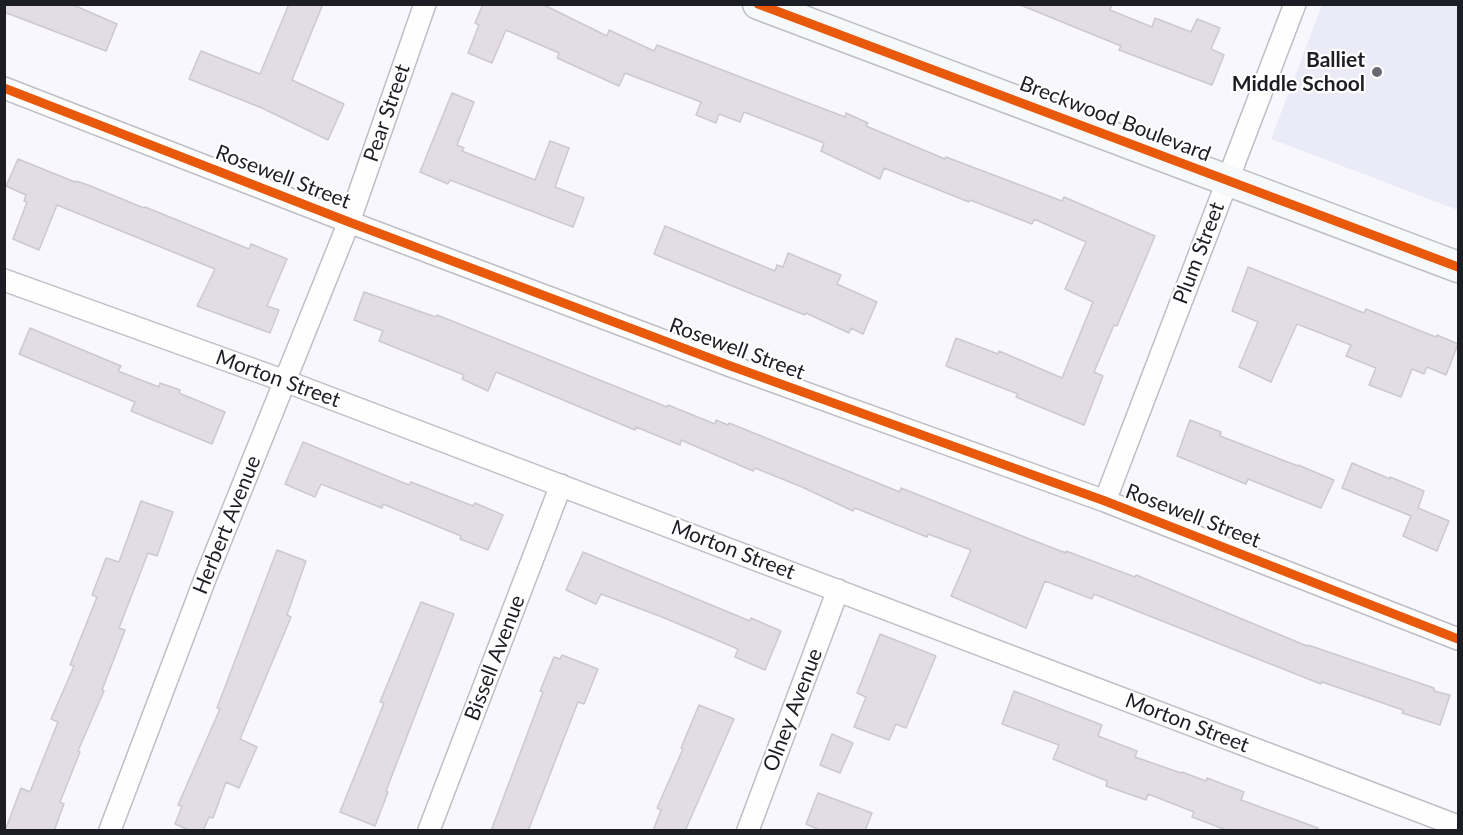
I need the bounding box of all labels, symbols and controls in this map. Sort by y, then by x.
place label: Balliet Middle School [1232,47,1365,97]
street label: Pear Street [359,61,415,165]
marker: Balliet Middle School [1370,65,1384,79]
street label: Breckwood Boulevard [1016,71,1214,167]
street label: Rosewell Street [212,140,354,214]
street label: Plum Street [1168,198,1230,308]
street label: Rosewell Street [666,313,808,385]
street label: Morton Street [212,345,344,413]
street label: Herbert Avenue [188,452,266,598]
street label: Rosewell Street [1122,479,1264,553]
street label: Morton Street [668,515,798,585]
street label: Bissell Avenue [459,592,531,724]
street label: Olney Avenue [758,645,828,775]
street label: Morton Street [1122,688,1252,758]

